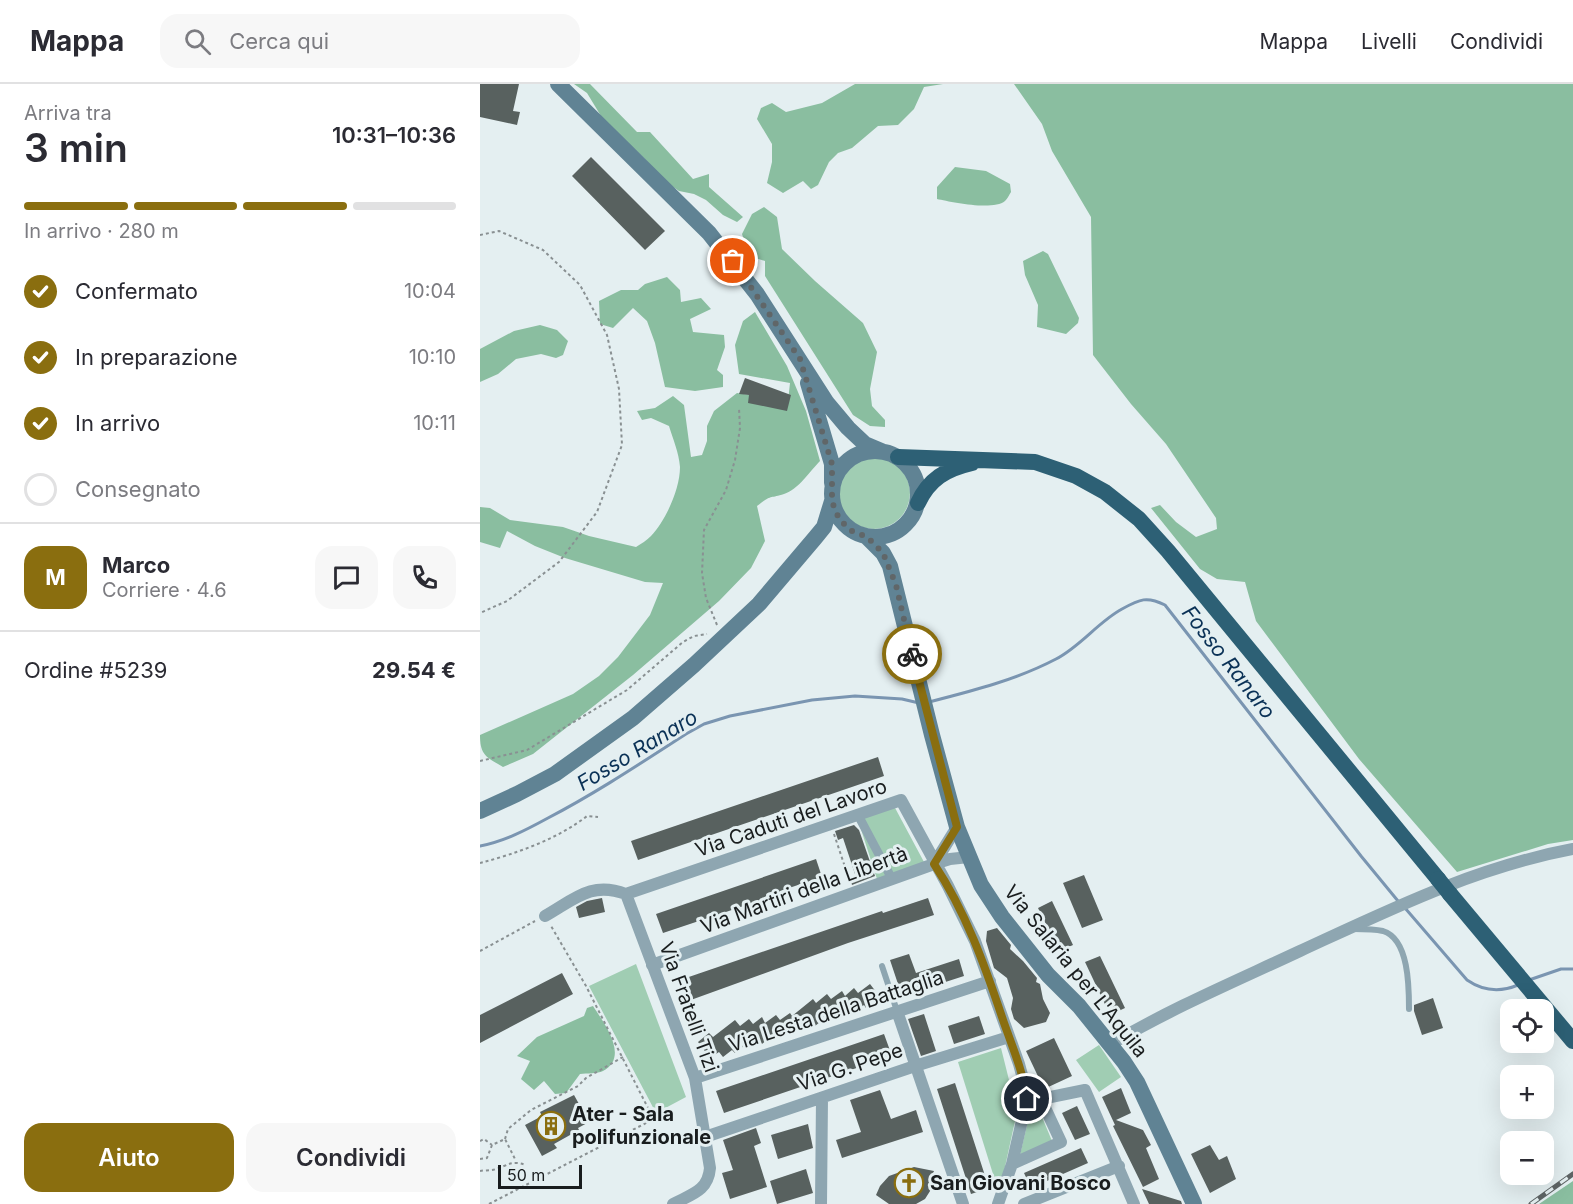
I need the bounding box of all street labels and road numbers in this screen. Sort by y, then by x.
street label: Via Caduti del Lavoro [692,774,890,862]
street label: Via Martiri della Libertà [697,841,911,939]
street label: Via Salaria per L'Aquila [999,880,1153,1062]
street label: Via Fratelli Tizi [654,938,724,1076]
street label: Via Lesta della Battaglia [726,965,946,1057]
street label: Via G. Pepe [794,1038,906,1096]

